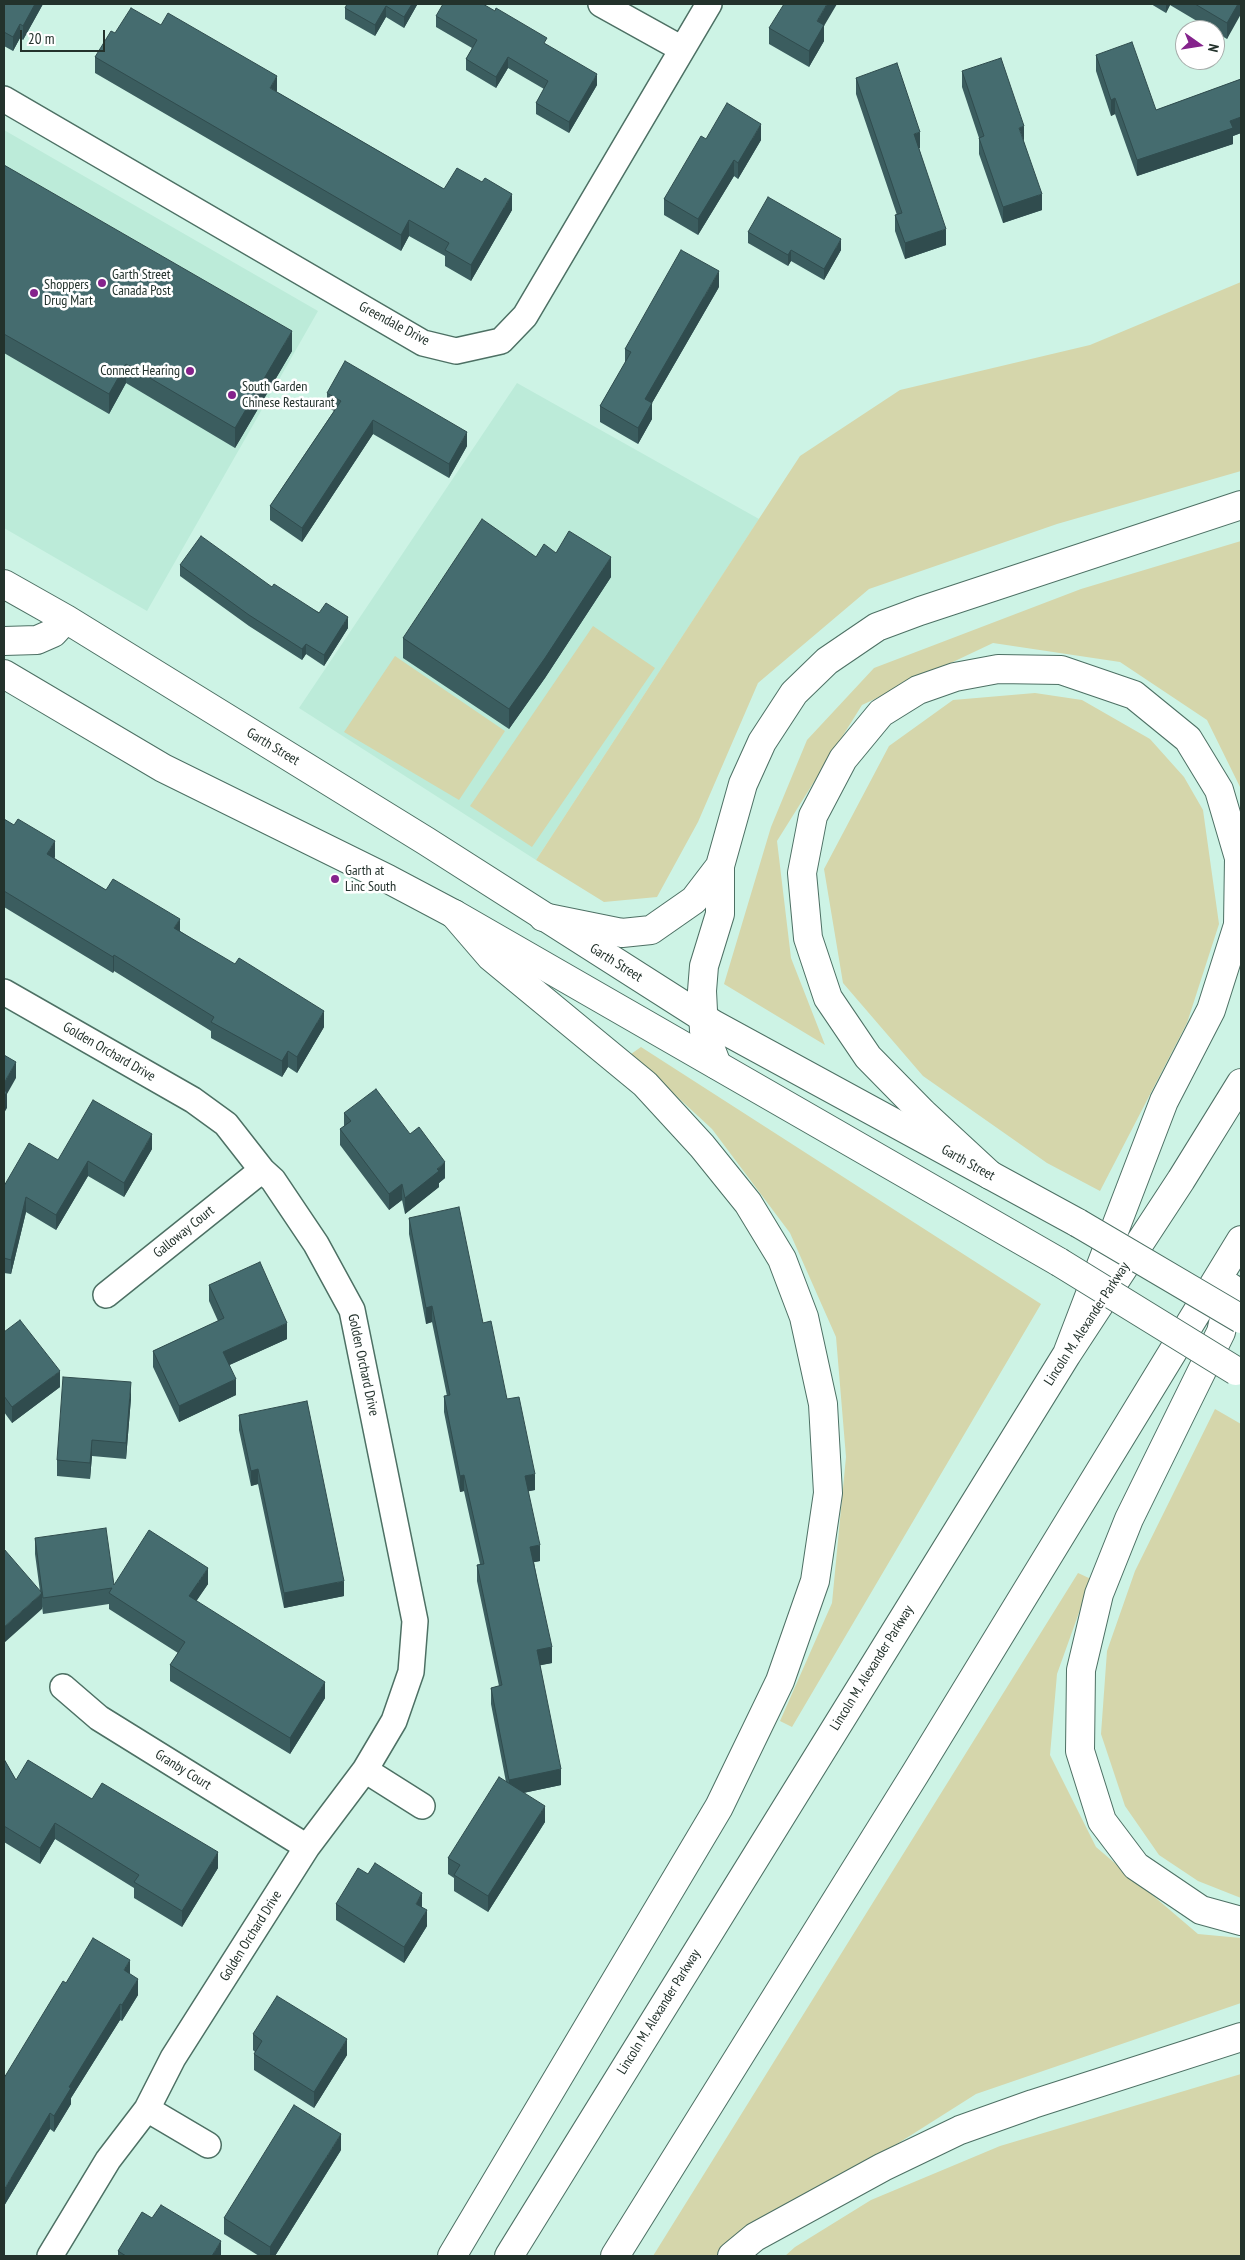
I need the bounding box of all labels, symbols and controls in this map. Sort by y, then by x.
scale bar [22,20,108,52]
north arrow [1175,20,1225,70]
text: 20 m [28,29,54,48]
text: N [1204,42,1223,54]
place label: Garth Street Canada Post [112,267,171,300]
place label: Shoppers Drug Mart [44,277,93,310]
marker: Garth Street Canada Post [96,277,108,289]
marker: Shoppers Drug Mart [28,287,40,299]
street label: Greendale Drive [356,298,432,350]
place label: Connect Hearing [100,363,180,379]
marker: Connect Hearing [184,365,196,377]
place label: South Garden Chinese Restaurant [242,379,335,412]
marker: South Garden Chinese Restaurant [226,389,238,401]
street label: Garth Street [244,725,302,769]
place label: Garth at Linc South [345,863,396,896]
marker: Garth at Linc South [329,873,341,885]
street label: Garth Street [587,940,645,986]
street label: Golden Orchard Drive [60,1019,158,1085]
street label: Garth Street [938,1141,998,1185]
street label: Galloway Court [150,1202,218,1262]
street label: Lincoln M. Alexander Parkway [1041,1259,1133,1389]
street label: Golden Orchard Drive [344,1313,382,1417]
street label: Lincoln M. Alexander Parkway [827,1602,917,1734]
street label: Granby Court [152,1746,214,1794]
street label: Golden Orchard Drive [216,1888,286,1984]
street label: Lincoln M. Alexander Parkway [614,1946,704,2078]

